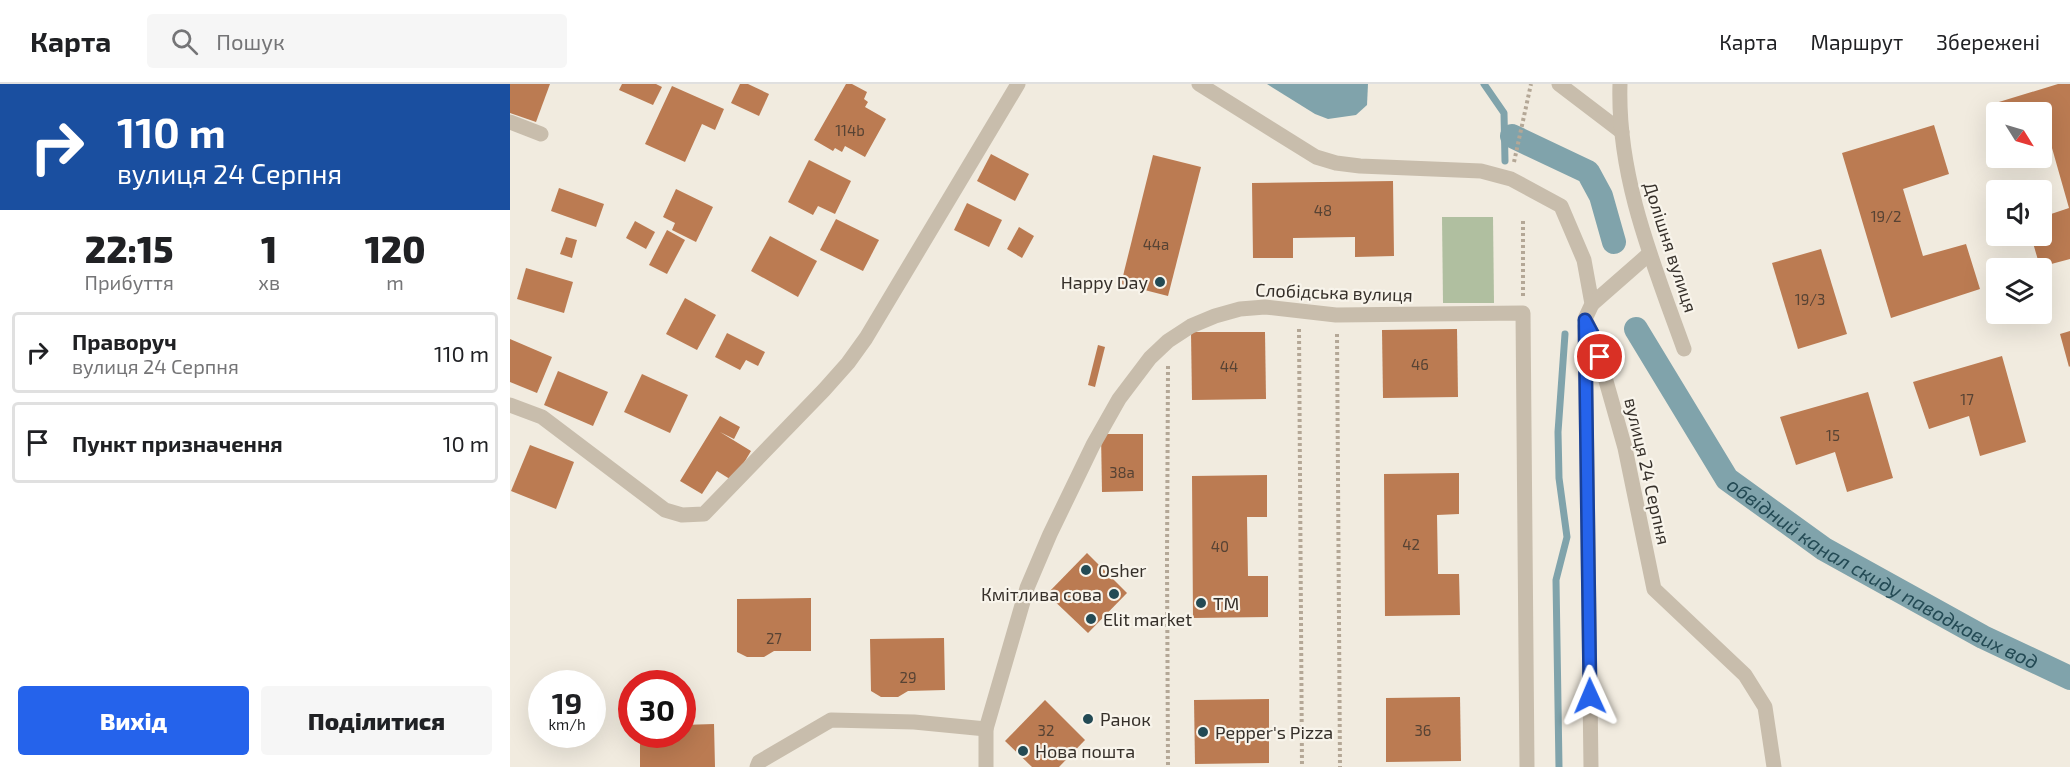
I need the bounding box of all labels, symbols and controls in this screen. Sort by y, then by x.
search box [147,14,567,68]
text: Карта [30,24,111,58]
icon: search [168,25,201,58]
text: Пошук [216,28,285,54]
text: Карта [1719,29,1778,54]
text: Маршрут [1811,29,1903,54]
text: Збережені [1936,29,2040,54]
north arrow [1986,102,2052,168]
map controls [1986,102,2052,324]
text: 110 m [117,106,226,156]
icon: right [18,108,96,186]
house number: 114b [835,121,865,139]
text: вулиця 24 Серпня [117,157,342,189]
street label: Долішня вулиця [1640,179,1702,315]
button: sound [1986,180,2052,246]
house number: 48 [1314,201,1332,219]
house number: 19/2 [1871,207,1901,225]
text: 22:15 [85,227,174,270]
text: 1 [261,227,277,270]
text: 120 [365,227,425,270]
house number: 44а [1143,235,1169,253]
button: layers [1986,258,2052,324]
text: Прибуття [85,270,174,294]
text: хв [258,270,280,294]
text: m [386,270,404,294]
place label: Happy Day [1061,271,1148,293]
marker: Happy Day [1153,275,1167,289]
street label: Слобідська вулиця [1255,278,1413,306]
house number: 19/3 [1795,290,1825,308]
text: Праворуч [72,328,177,354]
pin [1574,331,1625,382]
icon: right [21,336,54,369]
text: 110 m [434,340,489,366]
icon: arrive [1583,340,1616,373]
text: вулиця 24 Серпня [72,354,239,378]
house number: 46 [1411,355,1429,373]
house number: 44 [1220,357,1238,375]
house number: 17 [1960,390,1974,408]
street label: вулиця 24 Серпня [1620,395,1676,547]
icon: arrive [21,426,54,459]
house number: 15 [1826,426,1840,444]
text: Пункт призначення [72,430,283,456]
text: 10 m [443,430,489,456]
house number: 38а [1109,463,1135,481]
water label: обвідний канал скиду паводкових вод [1723,471,2042,673]
house number: 42 [1402,535,1420,553]
house number: 40 [1211,537,1229,555]
place label: Osher [1098,559,1147,581]
marker: Osher [1079,563,1093,577]
place label: Кмітлива сова [981,583,1102,605]
marker: Кмітлива сова [1107,587,1121,601]
place label: TM [1213,592,1239,614]
marker: TM [1194,596,1208,610]
place label: Elit market [1103,608,1192,630]
marker: Elit market [1084,612,1098,626]
house number: 27 [766,629,782,647]
position arrow [1558,664,1622,728]
house number: 29 [899,668,917,686]
speed limit sign: 30 [618,670,696,748]
text: 19 [552,684,582,720]
button: Вихід [18,686,249,755]
button: Поділитися [261,686,492,755]
place label: Ранок [1100,708,1151,730]
marker: Ранок [1081,712,1095,726]
text: km/h [548,715,586,733]
house number: 32 [1038,721,1054,739]
place label: Pepper's Pizza [1215,721,1333,743]
house number: 36 [1415,721,1431,739]
marker: Pepper's Pizza [1196,725,1210,739]
place label: Нова пошта [1035,740,1135,762]
marker: Нова пошта [1016,744,1030,758]

